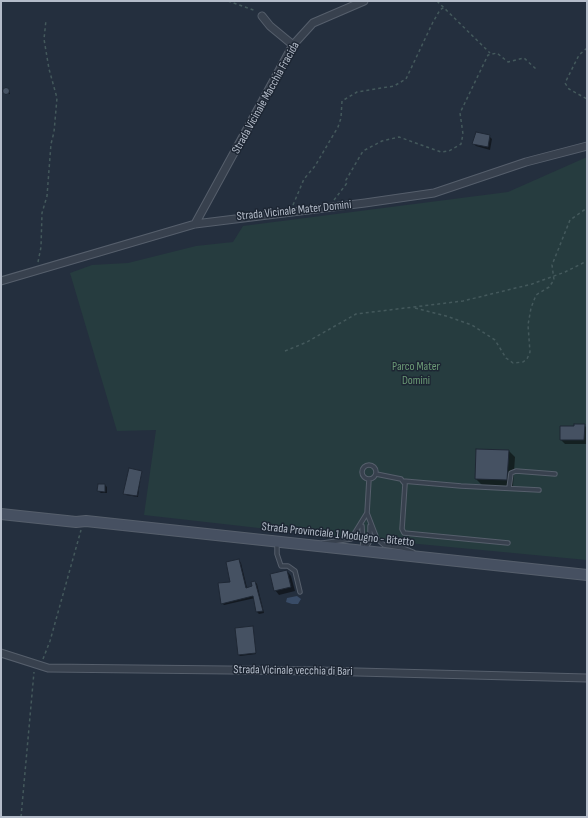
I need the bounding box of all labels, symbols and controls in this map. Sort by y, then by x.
street label: Strada Vicinale Macchia Fracida [229,39,303,157]
street label: Strada Vicinale Mater Domini [236,198,352,224]
park label: Parco Mater Domini [392,360,440,388]
street label: Strada Provinciale 1 Modugno - Bitetto [261,520,415,550]
street label: Strada Vicinale vecchia di Bari [233,663,353,679]

